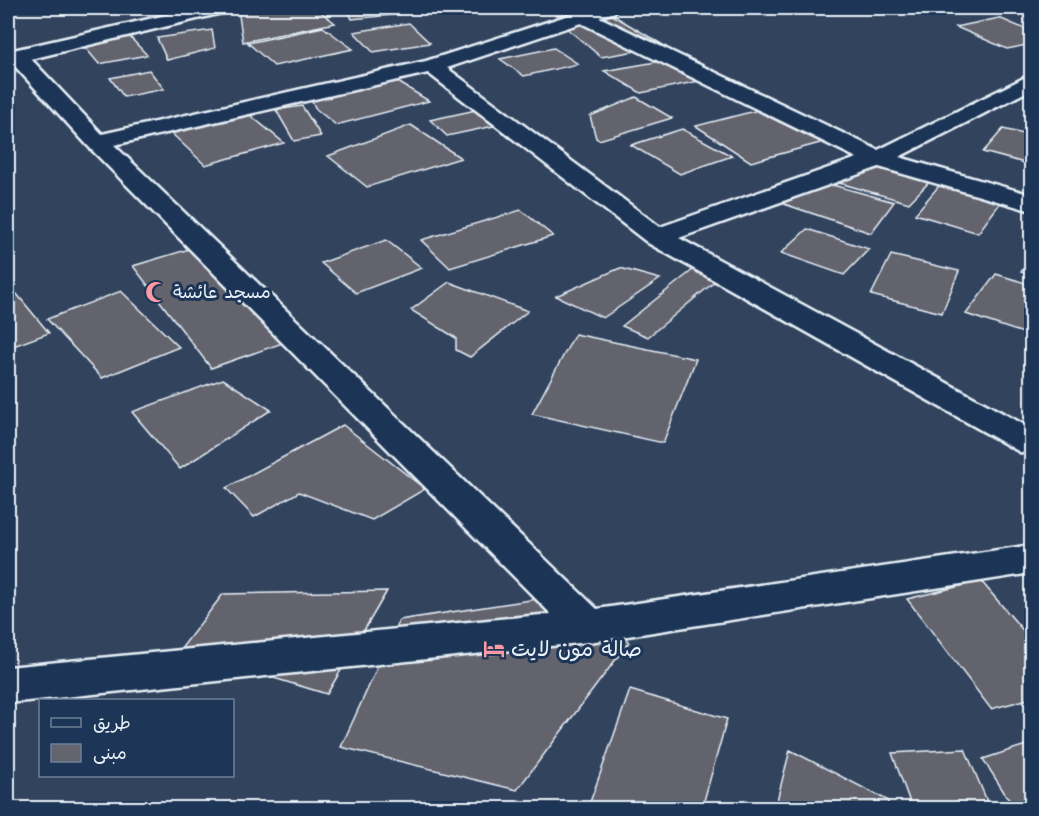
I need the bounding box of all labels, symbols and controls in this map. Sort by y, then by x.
mosque icon: مسجد عائشة [144,280,168,304]
place label: مسجد عائشة [173,280,271,305]
place label: صالة مون لايت [511,635,642,664]
hotel icon: صالة مون لايت [482,637,506,661]
legend [39,699,234,777]
text: طريق [93,711,131,736]
text: مبنى [93,741,127,766]

